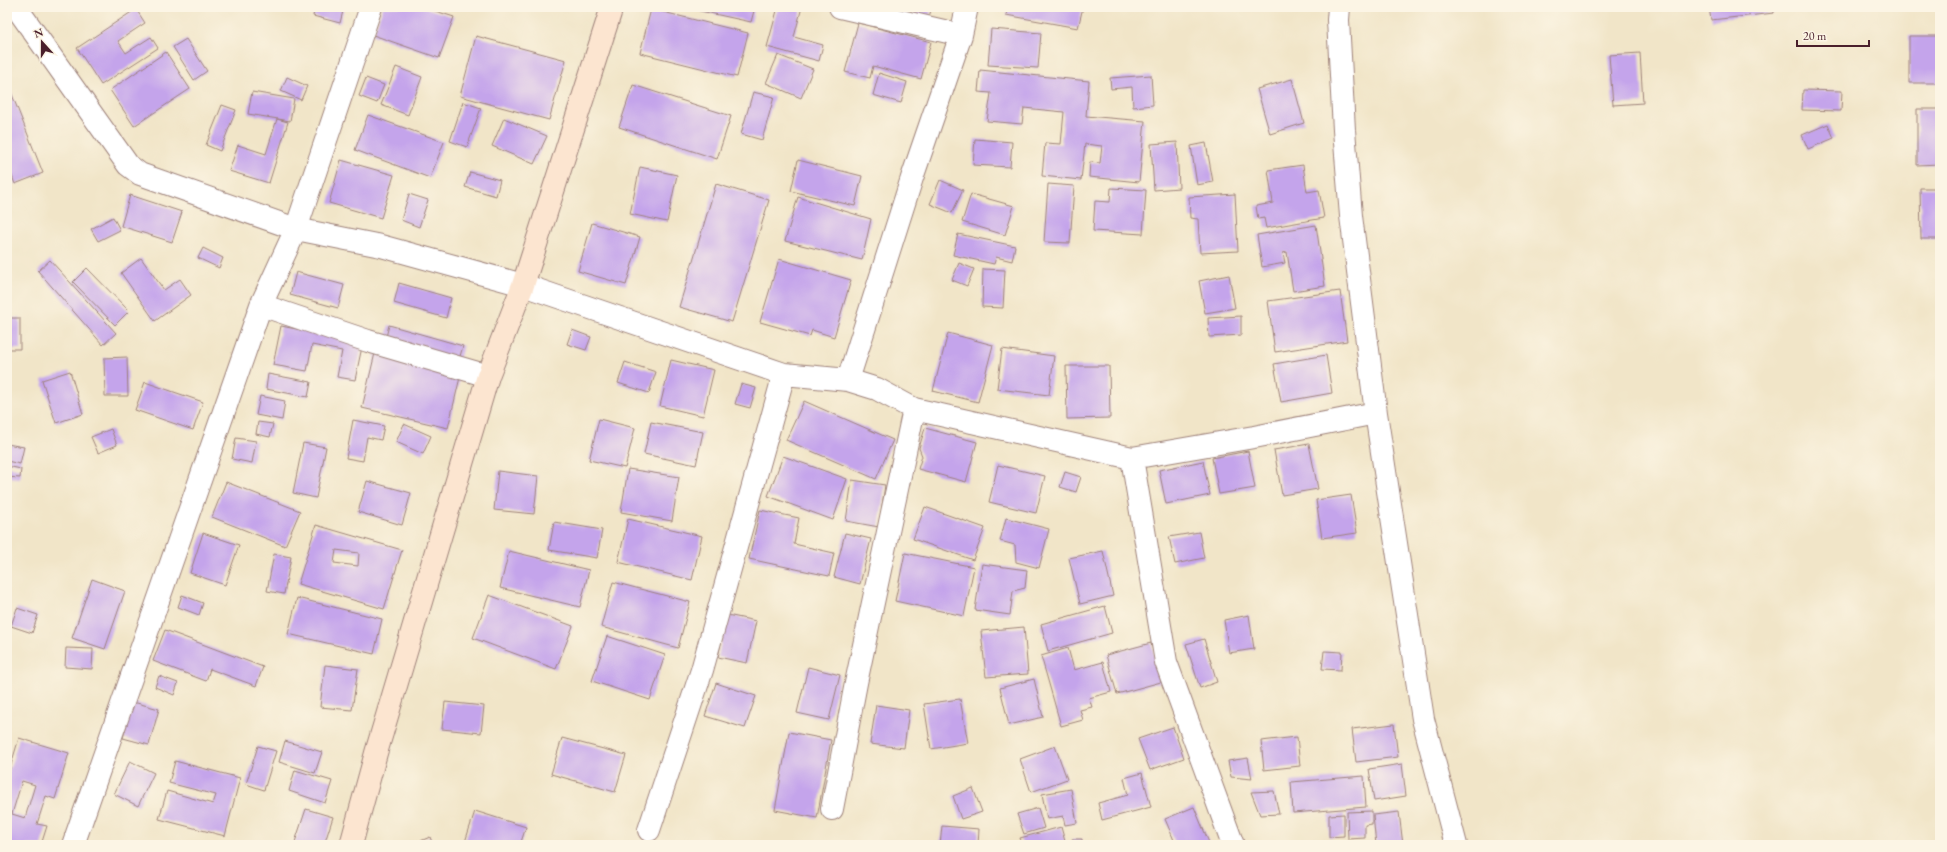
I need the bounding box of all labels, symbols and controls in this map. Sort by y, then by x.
north arrow [22,22,62,62]
scale bar [1797,22,1869,48]
text: N [32,24,45,41]
text: 20 m [1803,28,1827,44]

